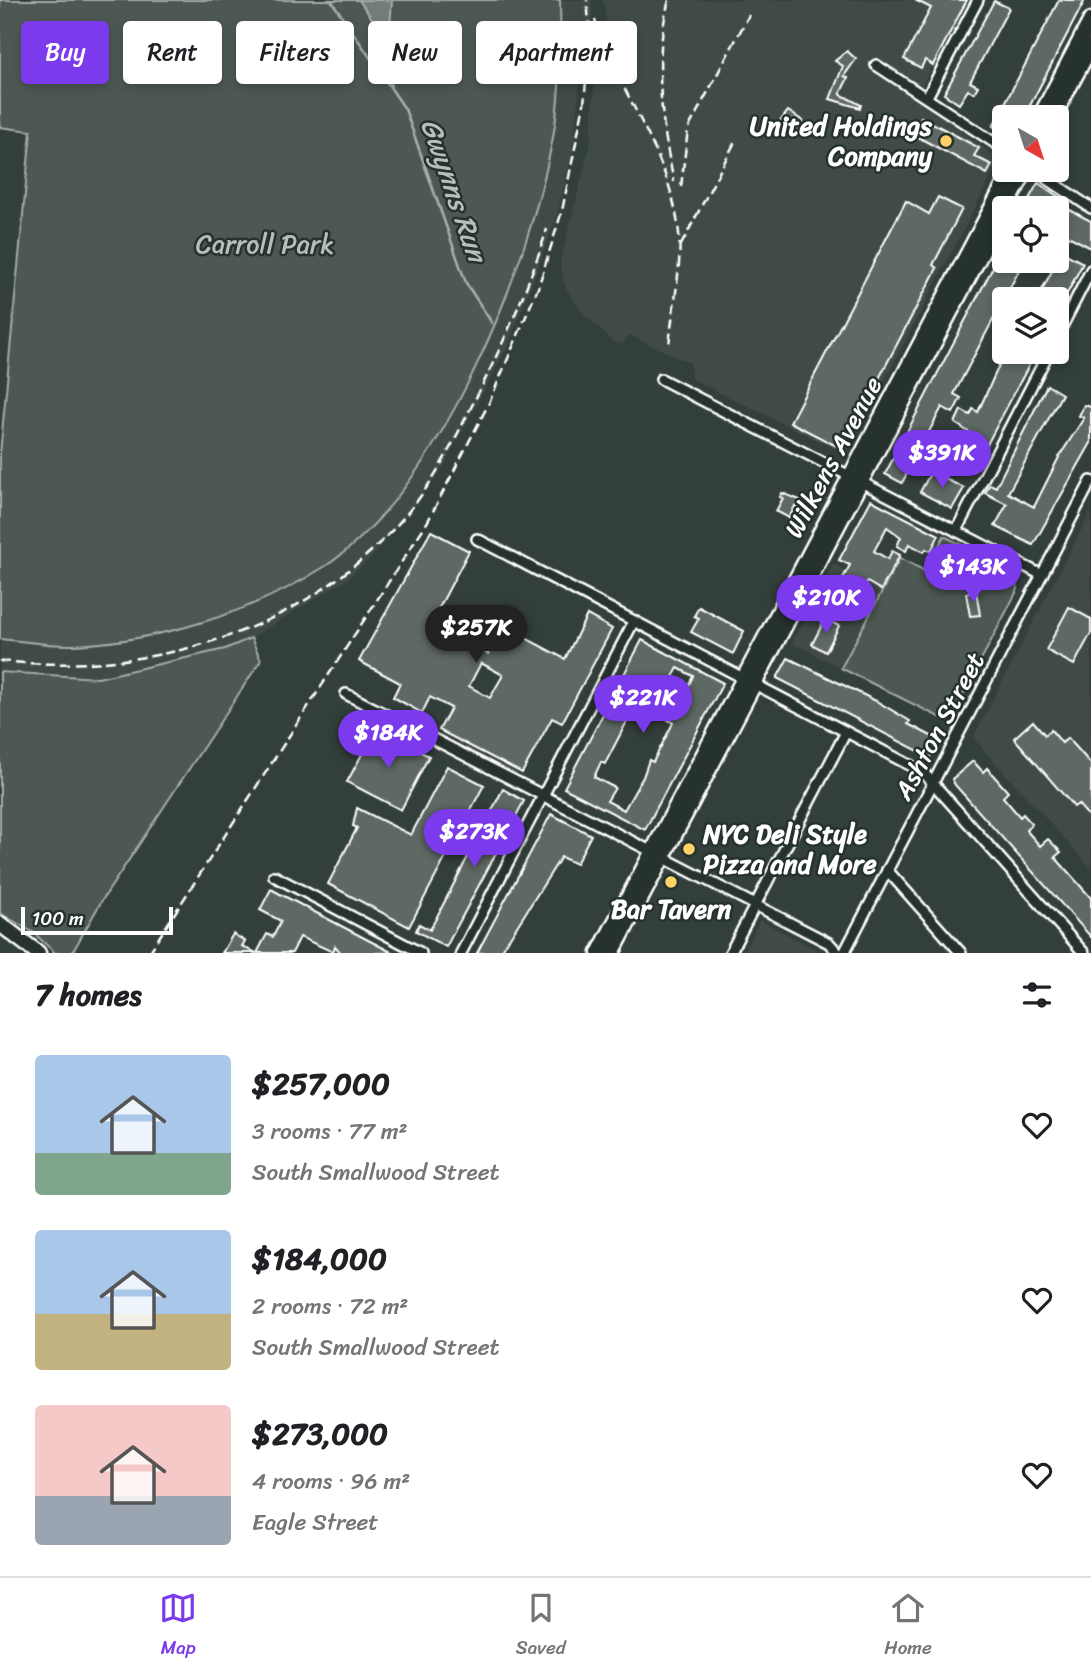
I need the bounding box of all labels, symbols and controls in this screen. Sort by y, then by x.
chip: Buy [21,21,109,84]
chip: Rent [123,21,222,84]
chip: Filters [236,21,354,84]
chip: New [368,21,462,84]
chip: Apartment [476,21,637,84]
place label: United Holdings Company [750,103,933,179]
north arrow [992,105,1069,182]
map controls [992,105,1069,364]
water label: Gwynns Run [407,112,502,271]
marker: United Holdings Company [938,133,954,149]
button: locate [992,196,1069,273]
park label: Carroll Park [196,221,334,267]
button: layers [992,287,1069,364]
street label: Wilkens Avenue [771,368,895,546]
pin: $391K [893,430,991,490]
text: $391K [909,432,975,473]
pin: $143K [924,544,1022,604]
text: $143K [940,546,1006,587]
pin: $210K [777,576,875,635]
text: $210K [792,577,860,618]
pin: $257K [427,606,525,665]
text: $257K [441,607,511,648]
street label: Ashton Street [880,643,998,810]
pin: $221K [594,676,692,735]
text: $221K [610,677,676,718]
pin: $184K [339,710,437,770]
text: $184K [354,712,422,753]
pin: $273K [425,810,523,869]
text: $273K [440,811,508,852]
place label: NYC Deli Style Pizza and More [702,811,877,887]
marker: NYC Deli Style Pizza and More [681,841,697,857]
marker: Bar Tavern [663,874,679,890]
place label: Bar Tavern [611,886,731,932]
text: 100 m [32,902,84,935]
scale bar [21,904,173,936]
text: 7 homes [35,968,142,1022]
icon: filters [1018,976,1056,1014]
text: $257,000 [252,1057,390,1111]
icon: home [91,1083,175,1167]
icon: heart [1018,1106,1056,1144]
text: 3 rooms · 77 m² [252,1111,408,1152]
text: South Smallwood Street [252,1152,500,1193]
text: $184,000 [252,1232,387,1286]
icon: home [91,1258,175,1342]
icon: heart [1018,1281,1056,1319]
text: 2 rooms · 72 m² [252,1286,408,1327]
text: South Smallwood Street [252,1327,500,1368]
text: $273,000 [252,1407,388,1461]
icon: home [91,1433,175,1517]
icon: heart [1018,1456,1056,1494]
text: 4 rooms · 96 m² [252,1461,410,1502]
text: Eagle Street [252,1502,378,1543]
tab: Map [159,1589,197,1664]
tab: Saved [516,1589,566,1664]
tab: Home [884,1589,932,1664]

